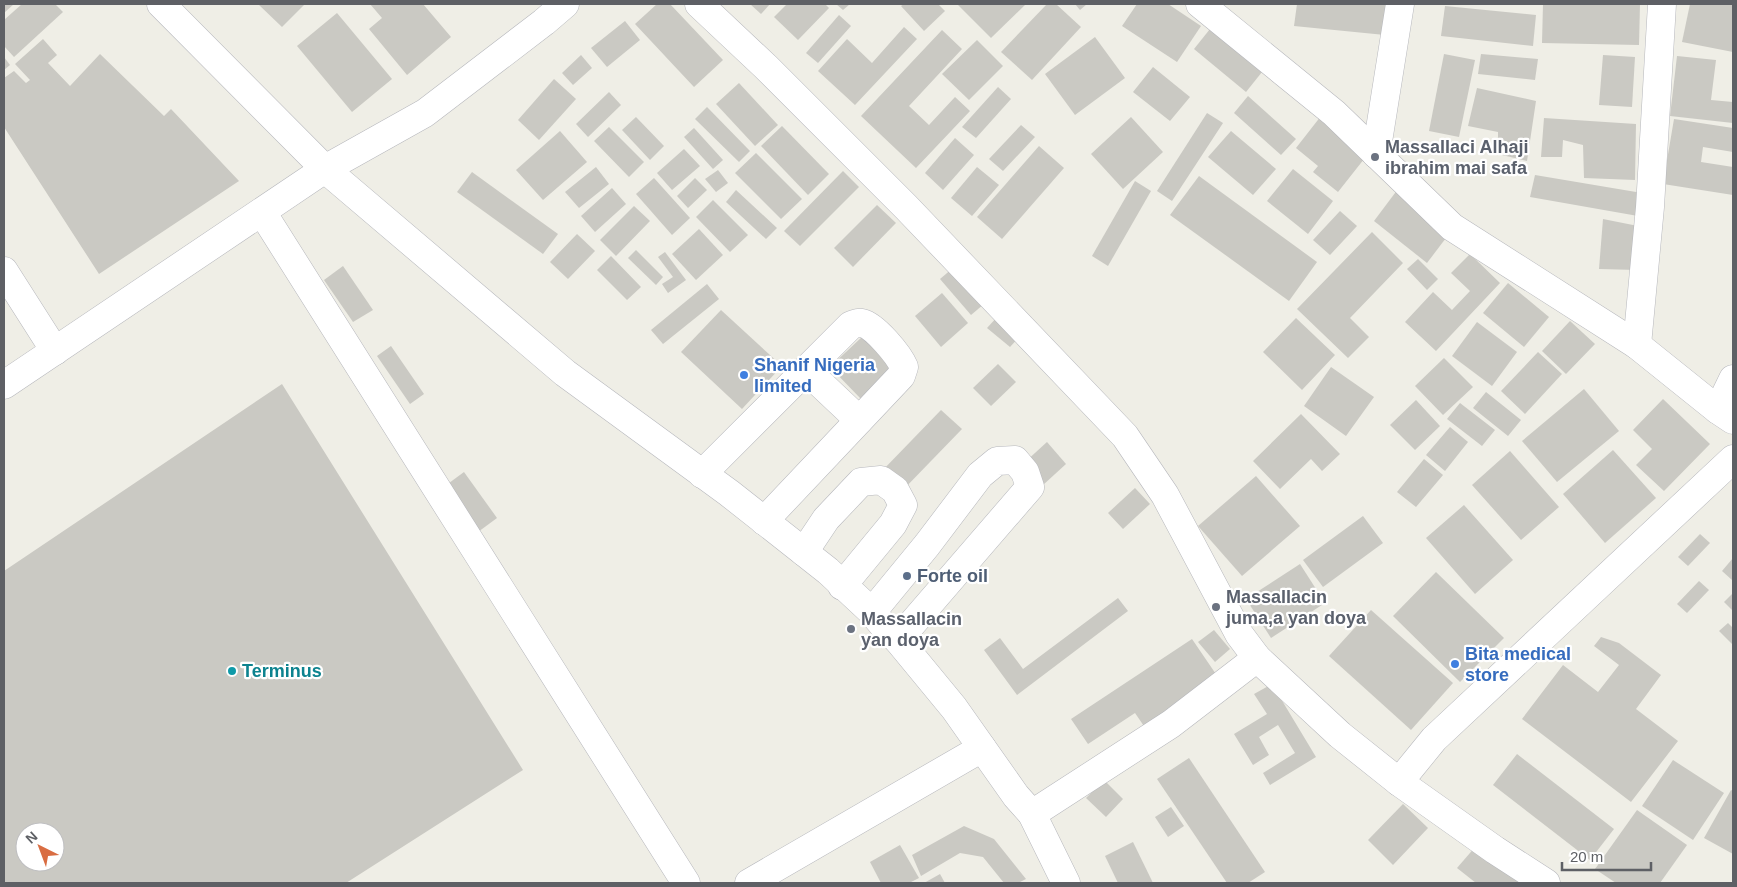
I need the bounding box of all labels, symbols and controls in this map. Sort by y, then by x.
place label: Massallaci Alhaji ibrahim mai safa [1385,137,1528,178]
marker: Massallaci Alhaji ibrahim mai safa [1369,151,1381,163]
place label: Shanif Nigeria limited [754,355,876,396]
marker: Shanif Nigeria limited [738,369,750,381]
place label: Forte oil [917,566,988,586]
marker: Forte oil [901,570,913,582]
place label: Massallacin juma,a yan doya [1225,587,1367,628]
marker: Massallacin juma,a yan doya [1210,601,1222,613]
place label: Massallacin yan doya [861,609,962,650]
marker: Massallacin yan doya [845,623,857,635]
place label: Bita medical store [1465,644,1571,685]
marker: Bita medical store [1449,658,1461,670]
place label: Terminus [242,661,322,681]
marker: Terminus [226,665,238,677]
north arrow [15,822,65,872]
text: N [22,828,40,847]
scale bar [1562,840,1651,872]
text: 20 m [1570,848,1603,865]

